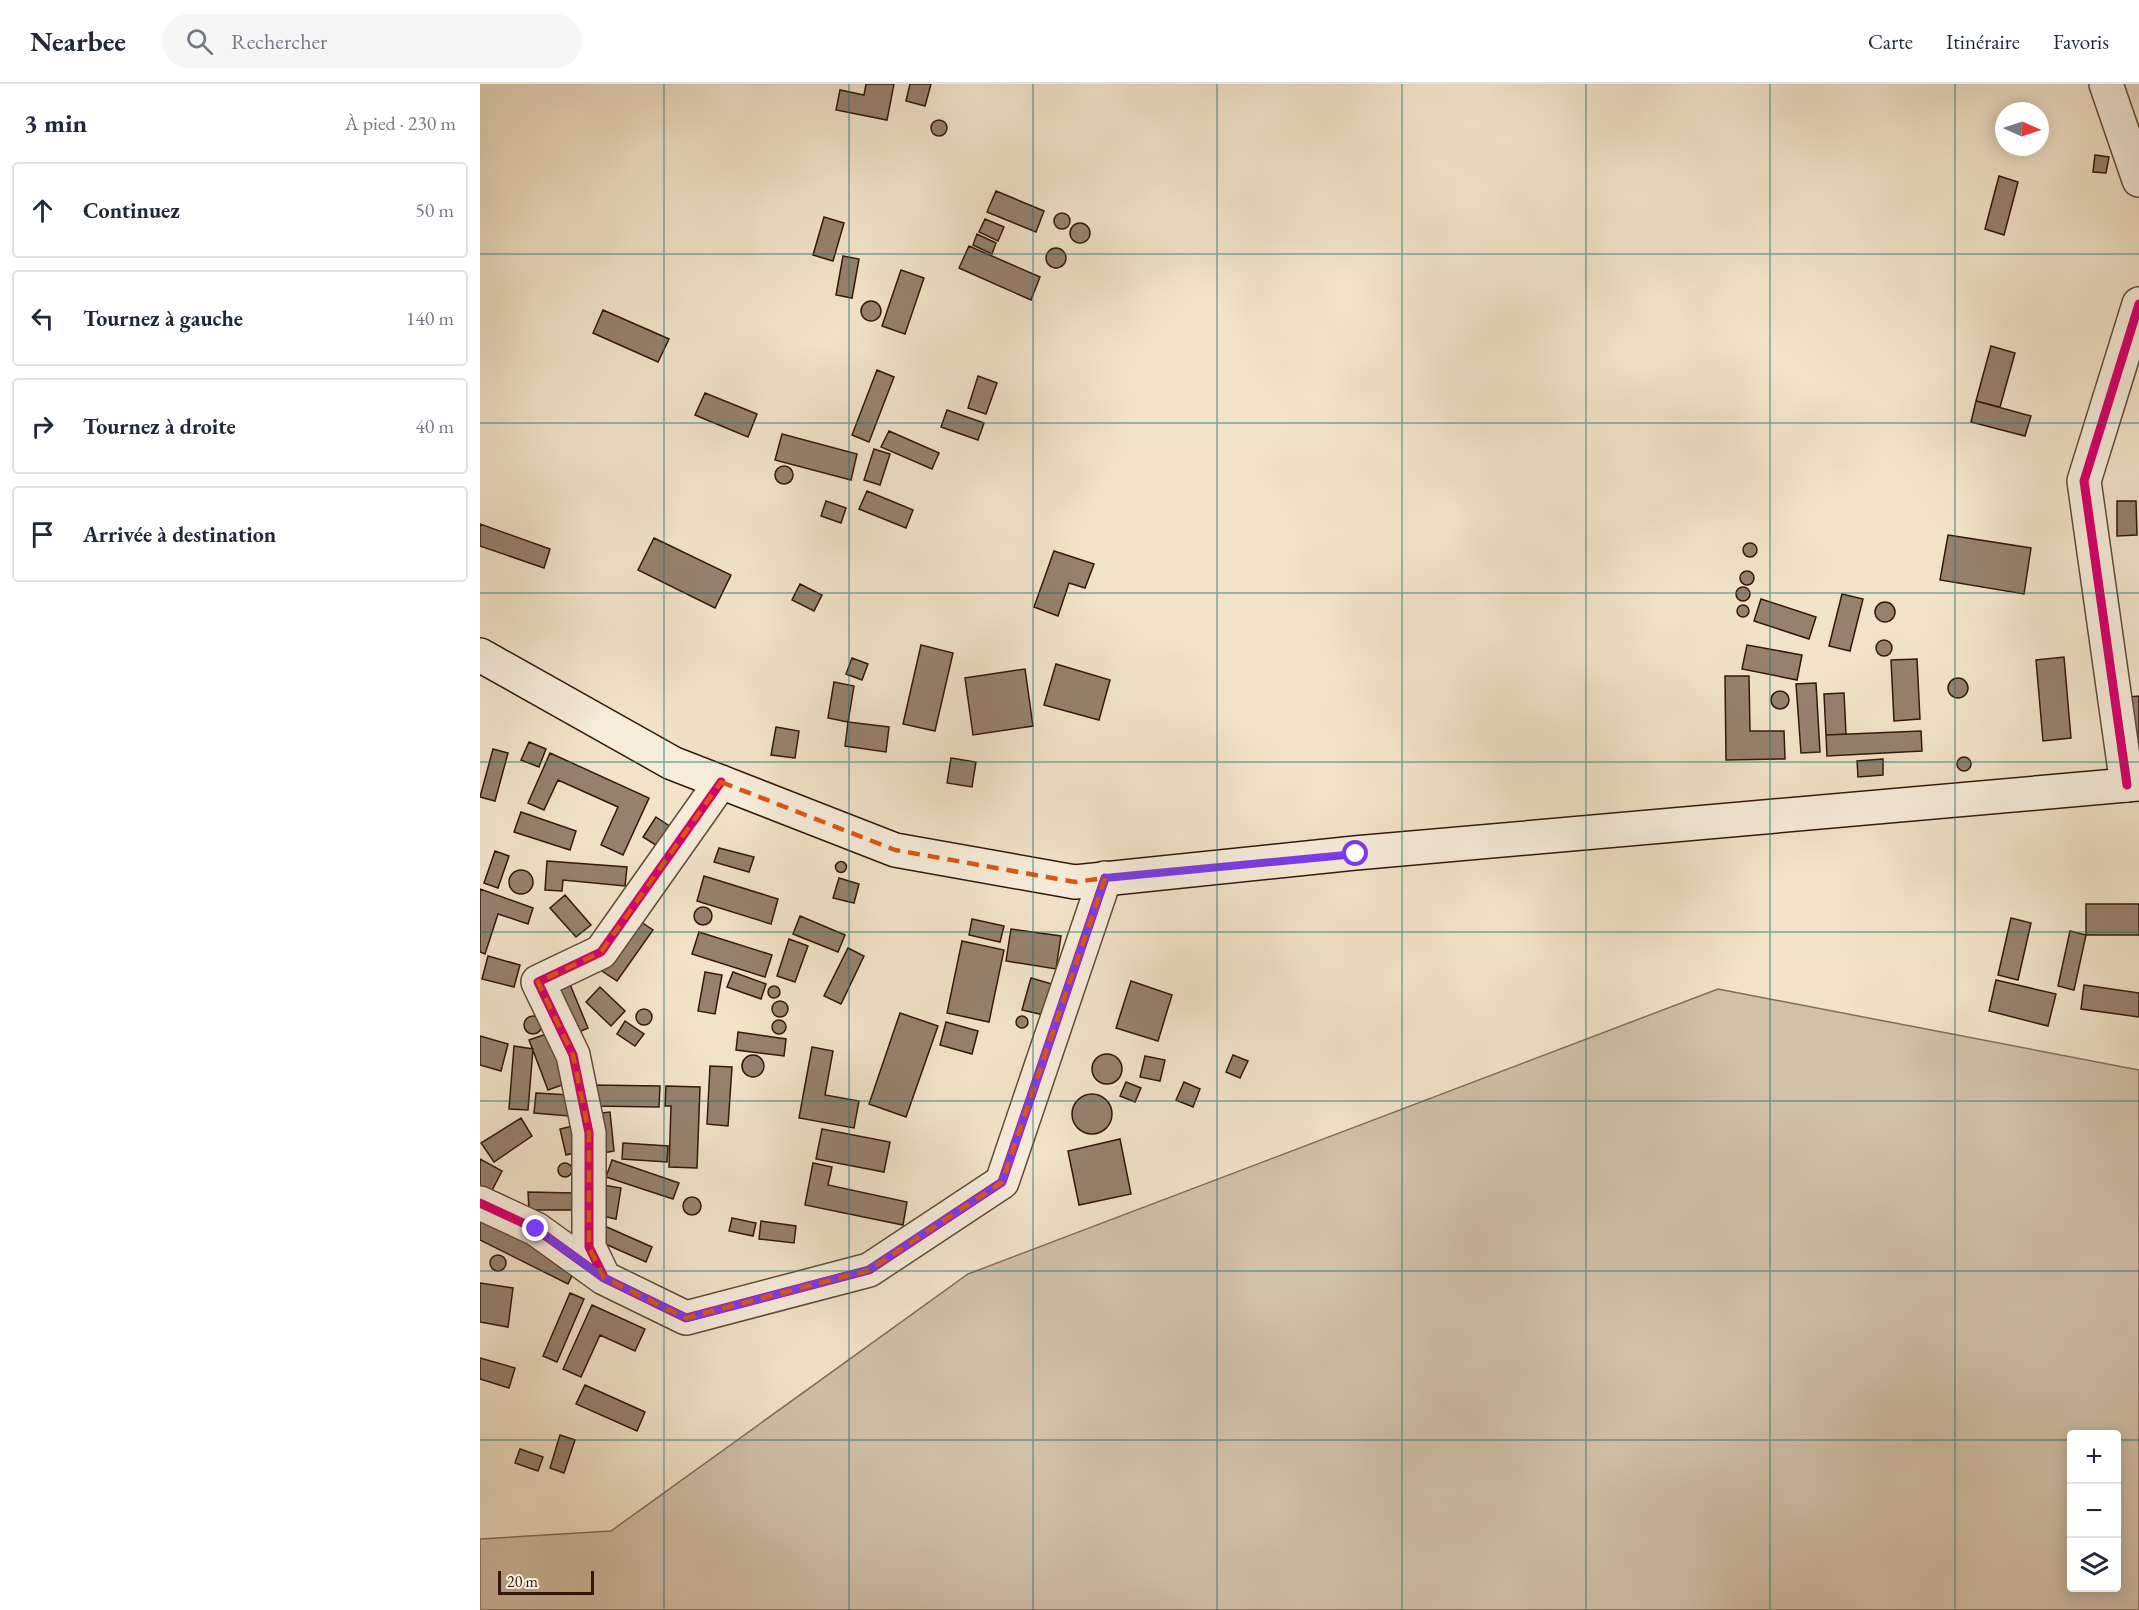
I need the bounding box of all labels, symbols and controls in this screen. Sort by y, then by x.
search box [162,14,582,68]
text: Nearbee [30,23,126,59]
icon: search [183,25,216,58]
text: Rechercher [231,27,327,56]
text: Carte [1868,28,1913,55]
text: Itinéraire [1946,28,2020,55]
text: Favoris [2053,28,2109,55]
north arrow [1995,102,2049,156]
text: 3 min [24,106,87,140]
text: À pied · 230 m [345,110,456,136]
icon: ahead [26,194,59,227]
text: Continuez [83,196,180,225]
text: 50 m [415,197,454,223]
icon: left [26,302,59,335]
text: Tournez à gauche [83,304,243,333]
text: 140 m [406,305,454,331]
icon: right [26,410,59,443]
text: Tournez à droite [83,412,236,441]
text: 40 m [415,413,454,439]
icon: arrive [26,518,59,551]
text: Arrivée à destination [83,520,276,549]
route start [1342,840,1368,866]
route end [522,1215,548,1241]
map controls [2067,1430,2121,1592]
button: + [2067,1430,2121,1484]
button: − [2067,1484,2121,1538]
button: layers [2067,1538,2121,1592]
scale bar [498,1568,594,1596]
text: 20 m [507,1571,538,1592]

